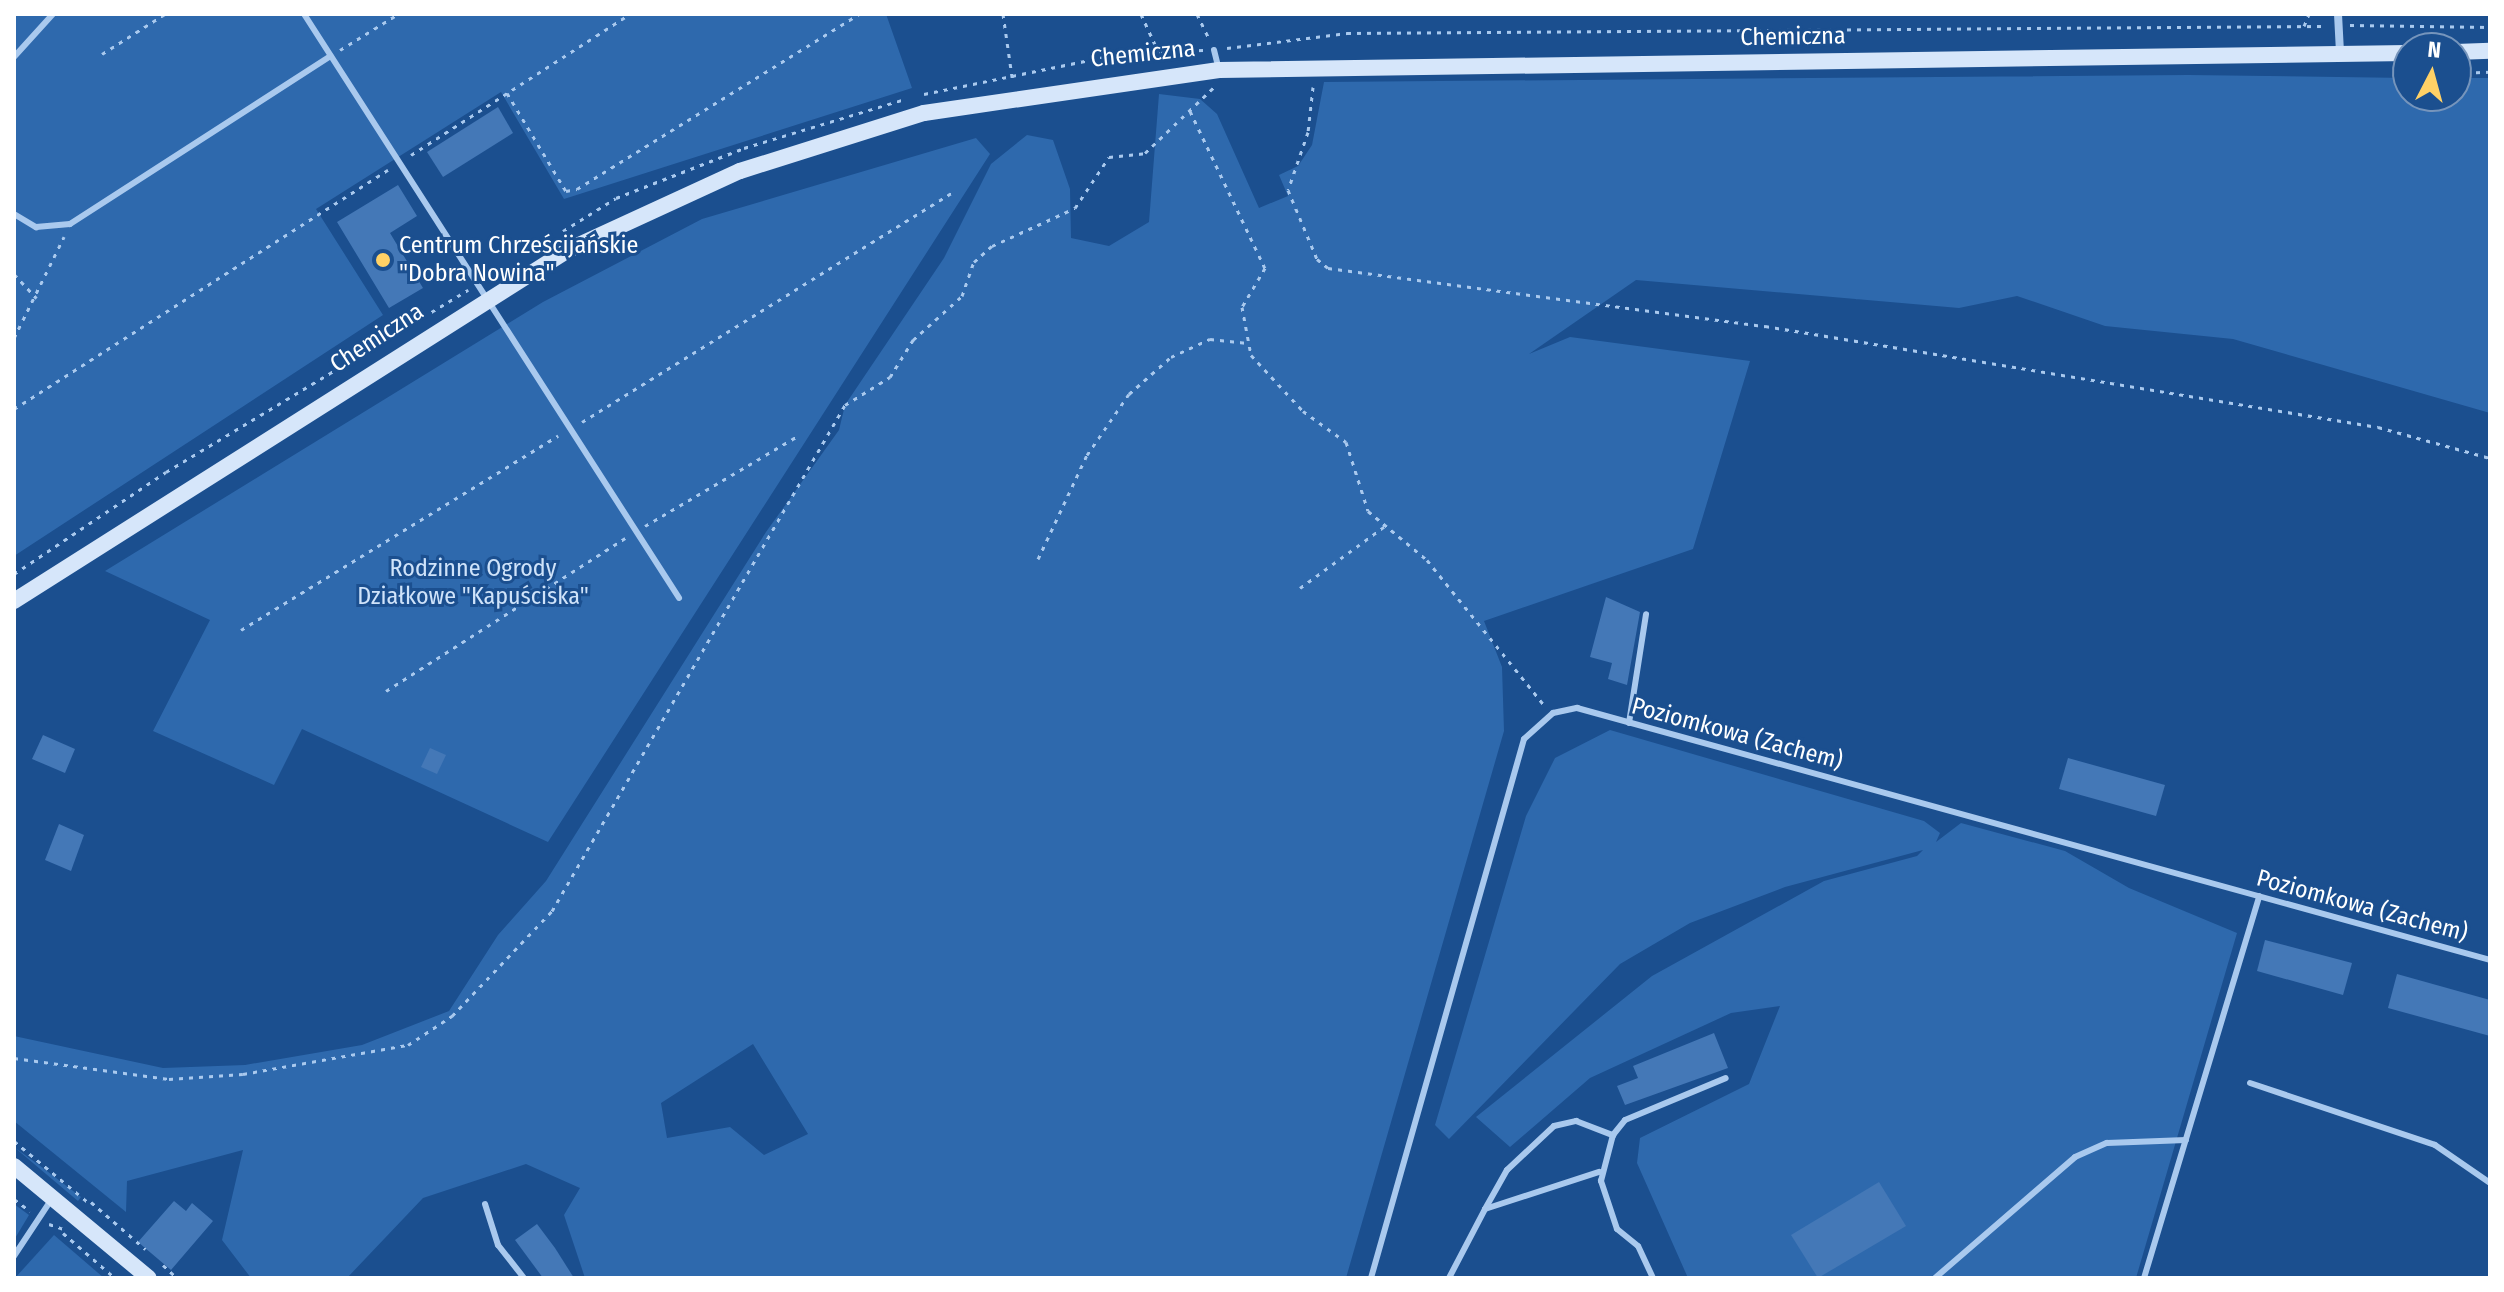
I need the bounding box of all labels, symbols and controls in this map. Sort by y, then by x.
street label: Chemiczna [1740,22,1846,52]
north arrow [2392,32,2472,112]
street label: Chemiczna [1089,34,1197,74]
text: N [2426,36,2442,64]
place label: Centrum Chrześcijańskie "Dobra Nowina" [399,232,638,288]
marker: Centrum Chrześcijańskie "Dobra Nowina" [374,251,392,269]
street label: Chemiczna [325,297,429,379]
park label: Rodzinne Ogrody Działkowe "Kapuściska" [357,555,589,611]
street label: Poziomkowa (Zachem) [1628,692,1846,776]
street label: Poziomkowa (Zachem) [2253,864,2471,948]

